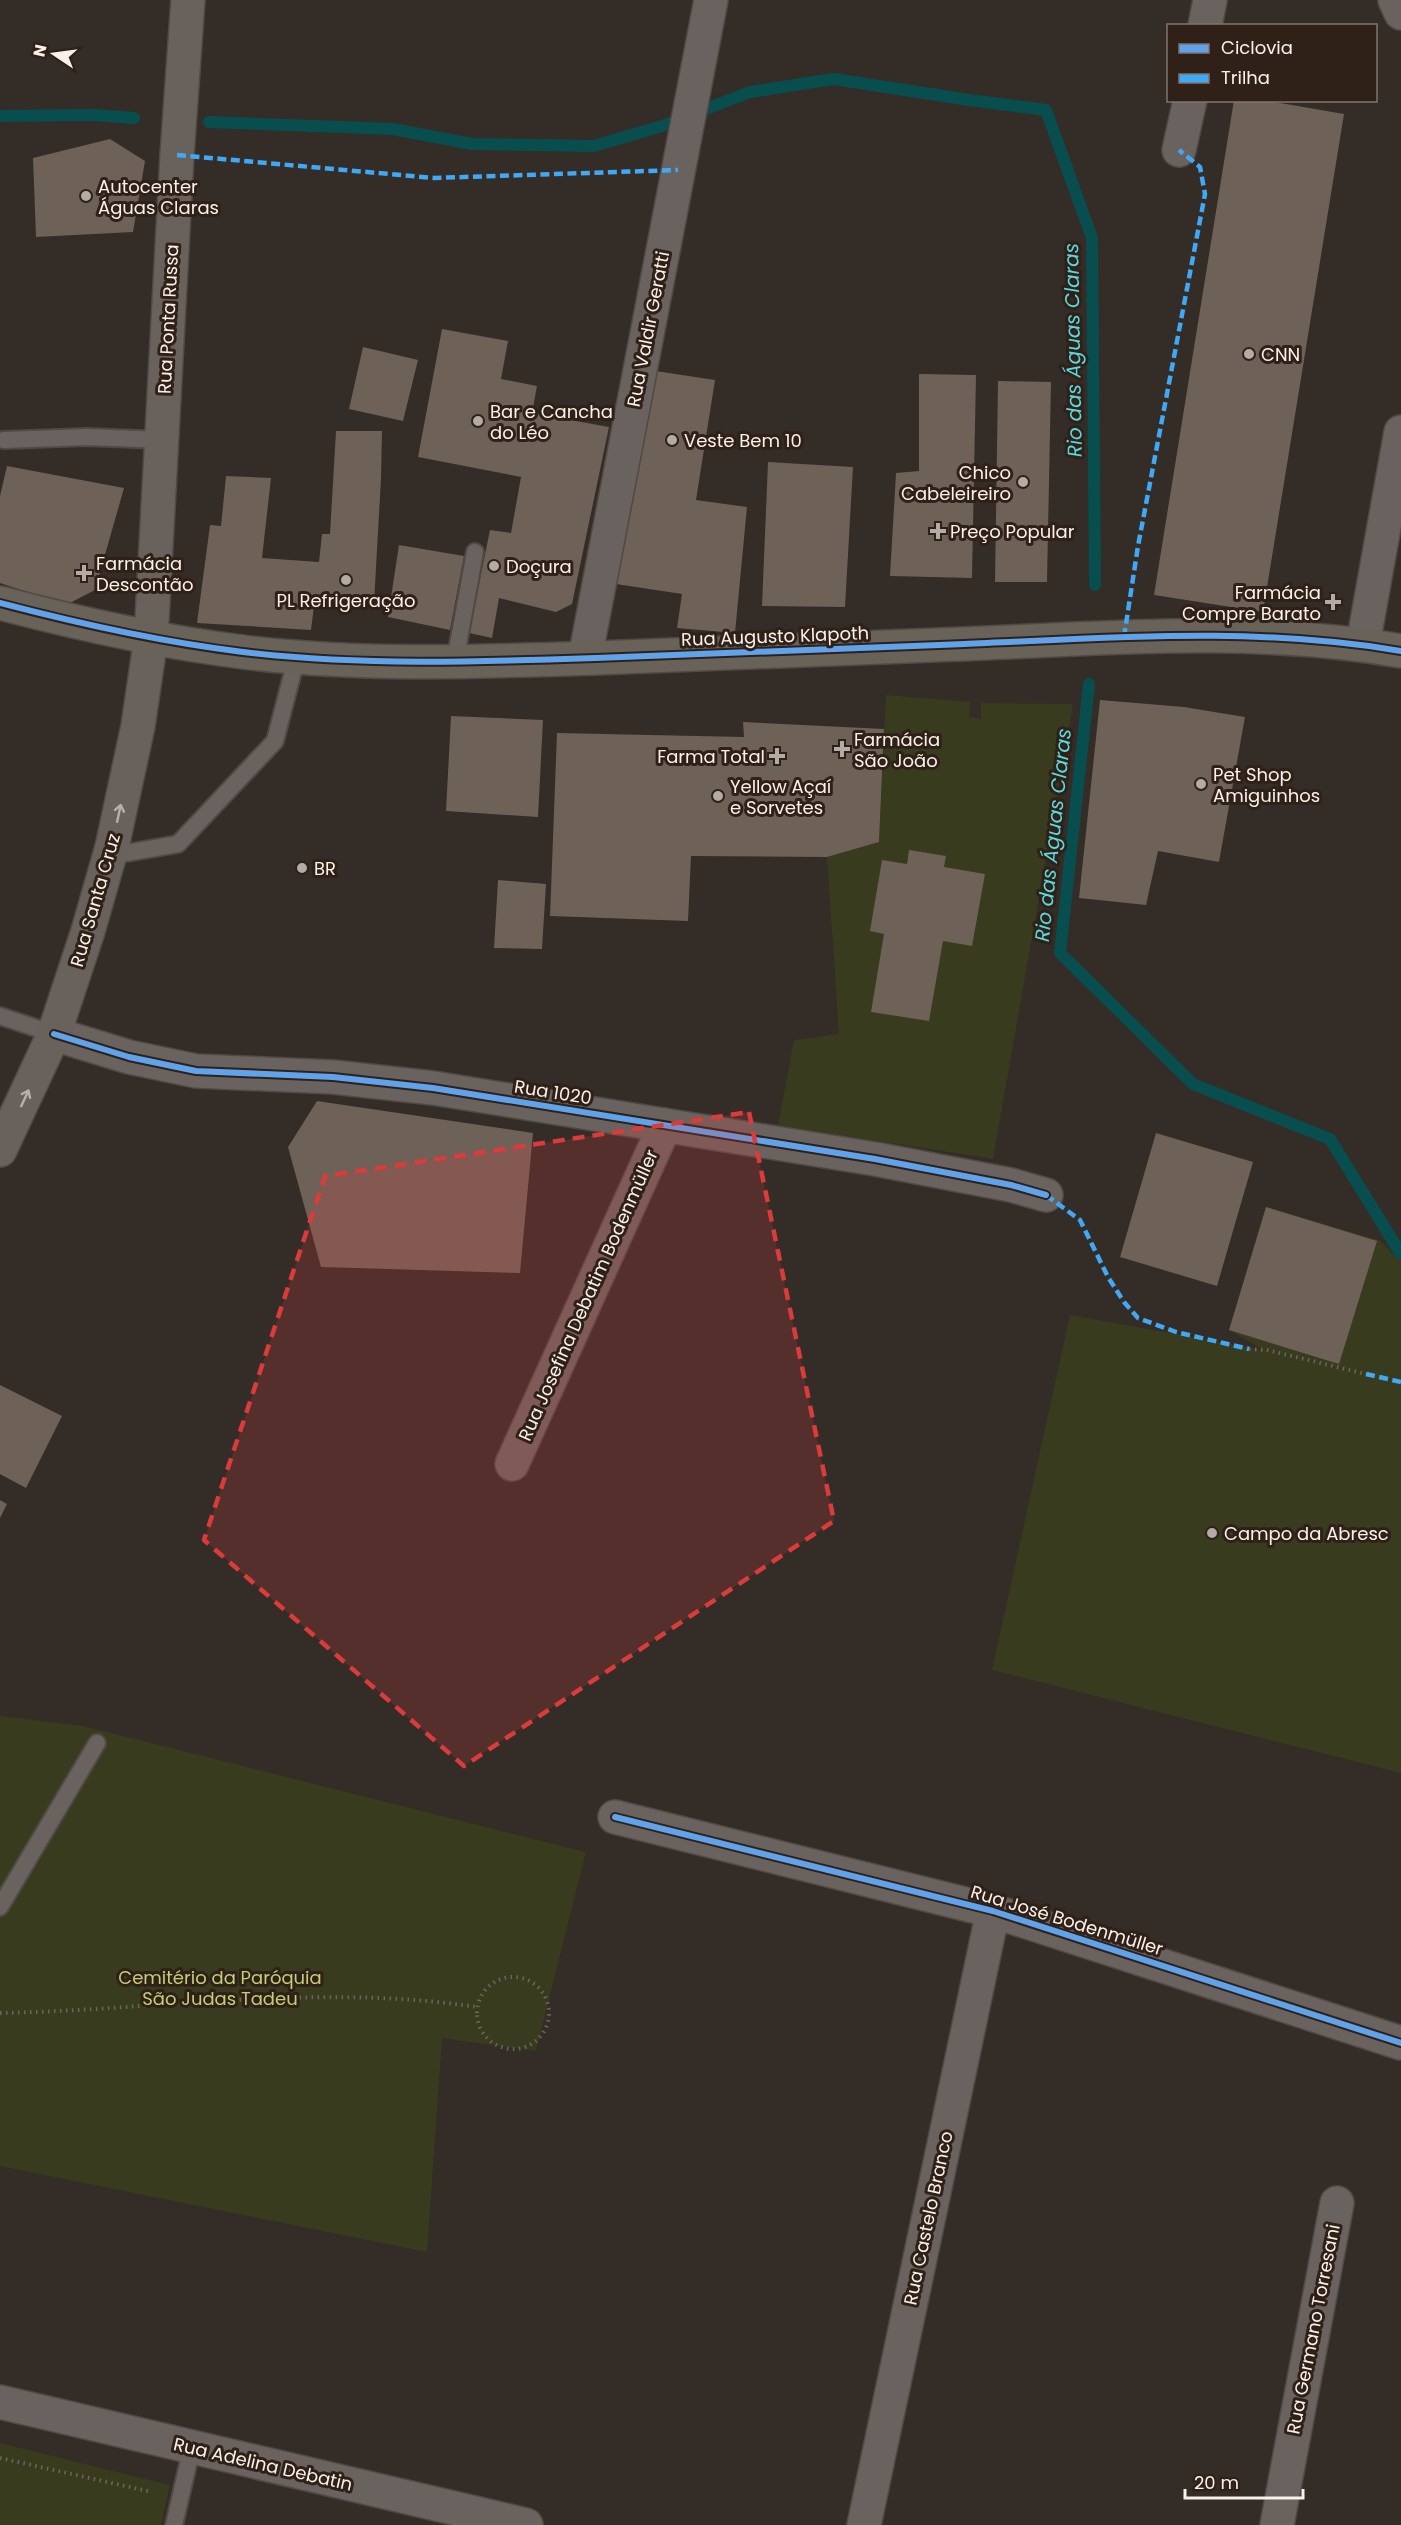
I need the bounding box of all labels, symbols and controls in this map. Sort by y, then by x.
north arrow [24,24,84,84]
legend [1167,24,1377,102]
text: Ciclovia [1221,35,1293,60]
text: N [27,42,52,59]
text: Trilha [1221,65,1270,90]
place label: Autocenter Águas Claras [98,174,219,220]
marker: Autocenter Águas Claras [79,189,93,203]
water label: Rio das Águas Claras [1057,243,1089,457]
street label: Rua Ponta Russa [152,244,184,394]
street label: Rua Valdir Geratti [621,249,675,409]
place label: CNN [1261,342,1300,367]
marker: CNN [1242,347,1256,361]
place label: Bar e Cancha do Léo [490,399,613,445]
marker: Bar e Cancha do Léo [471,414,485,428]
place label: Veste Bem 10 [684,428,802,453]
marker: Veste Bem 10 [665,433,679,447]
place label: Chico Cabeleireiro [901,460,1011,506]
marker: Chico Cabeleireiro [1016,475,1030,489]
place label: Preço Popular [950,519,1075,544]
marker: Preço Popular [931,524,945,538]
place label: Farmácia Descontão [96,551,194,597]
place label: Doçura [506,554,572,579]
marker: Doçura [487,559,501,573]
marker: Farmácia Descontão [77,566,91,580]
marker: PL Refrigeração [339,573,353,587]
place label: Farmácia Compre Barato [1182,580,1321,626]
place label: PL Refrigeração [277,588,416,613]
marker: Farmácia Compre Barato [1326,595,1340,609]
street label: Rua Augusto Klapoth [681,620,869,652]
place label: Farmácia São João [854,727,940,773]
water label: Rio das Águas Claras [1028,727,1078,943]
marker: Farmácia São João [835,742,849,756]
place label: Farma Total [657,744,765,769]
marker: Farma Total [770,749,784,763]
place label: Pet Shop Amiguinhos [1213,762,1320,808]
place label: Yellow Açaí e Sorvetes [730,774,831,820]
marker: Pet Shop Amiguinhos [1194,777,1208,791]
marker: Yellow Açaí e Sorvetes [711,789,725,803]
one-way arrow [114,804,126,823]
street label: Rua Santa Cruz [64,830,126,970]
place label: BR [314,856,336,881]
marker: BR [295,861,309,875]
street label: Rua 1020 [512,1074,594,1110]
one-way arrow [19,1089,31,1107]
street label: Rua Josefina Debatim Bodenmüller [512,1145,664,1445]
place label: Campo da Abresc [1224,1521,1389,1546]
marker: Campo da Abresc [1205,1526,1219,1540]
street label: Rua José Bodenmüller [968,1879,1167,1961]
park label: Cemitério da Paróquia São Judas Tadeu [118,1965,322,2011]
street label: Rua Castelo Branco [897,2129,959,2307]
street label: Rua Germano Torresani [1280,2222,1346,2436]
street label: Rua Adelina Debatin [171,2431,355,2497]
scale bar [1185,2462,1304,2500]
text: 20 m [1194,2470,1239,2495]

